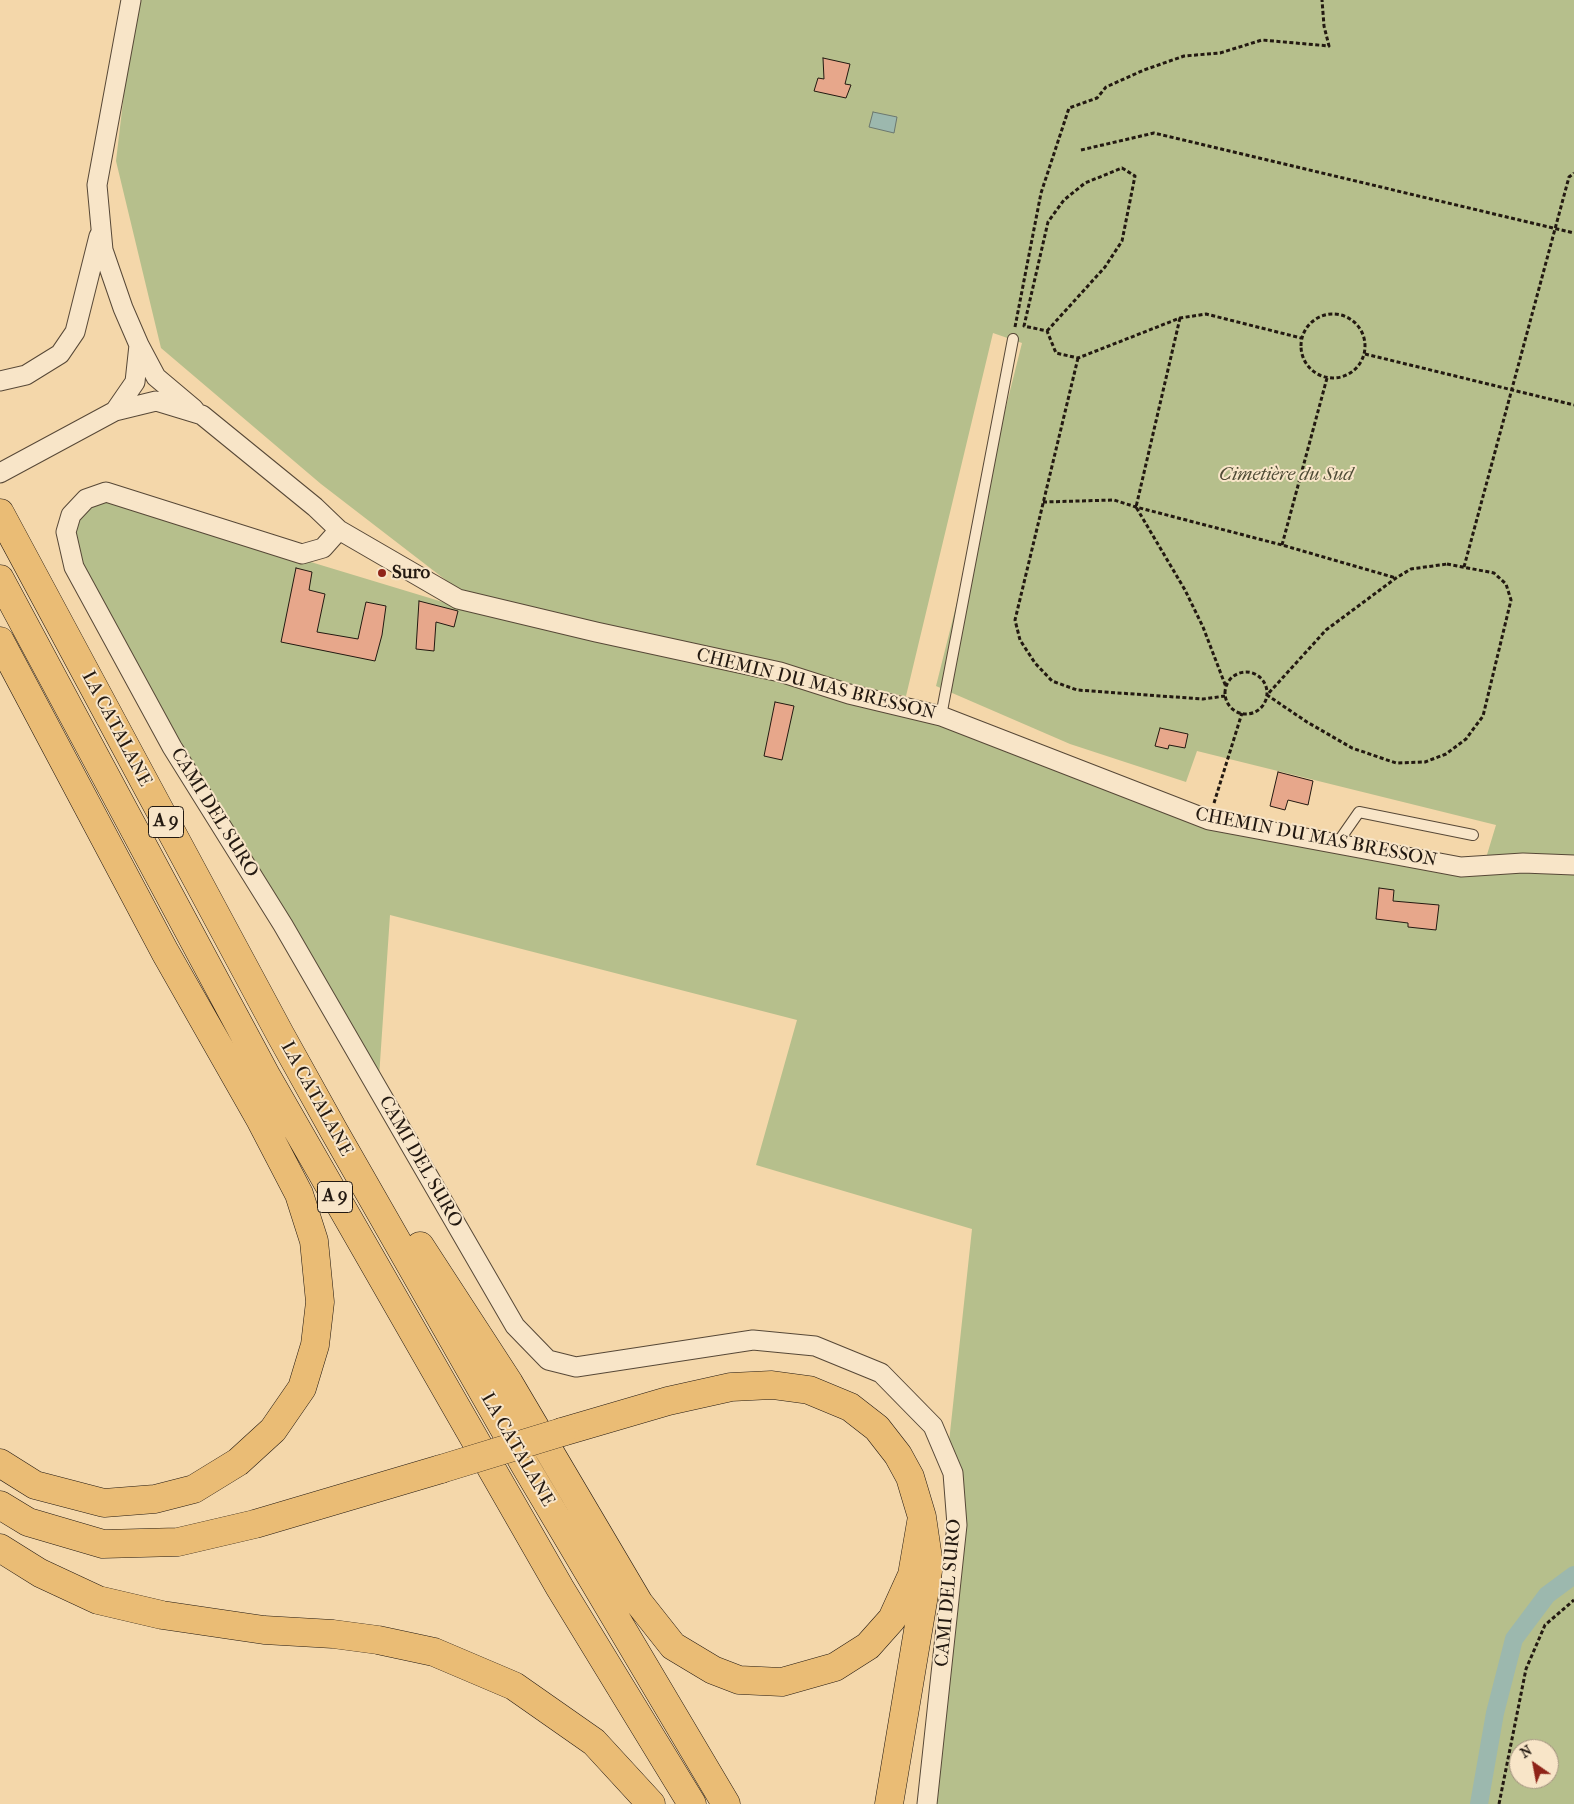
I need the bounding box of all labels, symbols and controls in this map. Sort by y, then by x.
park label: Cimetière du Sud [1219,464,1353,486]
place label: Suro [392,562,430,584]
marker: Suro [376,567,388,579]
street label: CHEMIN DU MAS BRESSON [694,644,938,726]
street label: LA CATALANE [76,667,156,791]
street label: CAMI DEL SURO [165,744,263,882]
street label: CHEMIN DU MAS BRESSON [1193,803,1439,873]
road number: A 9 [148,806,184,838]
street label: LA CATALANE [275,1038,357,1160]
street label: CAMI DEL SURO [373,1092,467,1232]
road number: A 9 [318,1182,352,1212]
street label: LA CATALANE [475,1389,559,1511]
street label: CAMI DEL SURO [931,1518,967,1668]
north arrow [1509,1739,1559,1789]
text: N [1517,1742,1535,1762]

